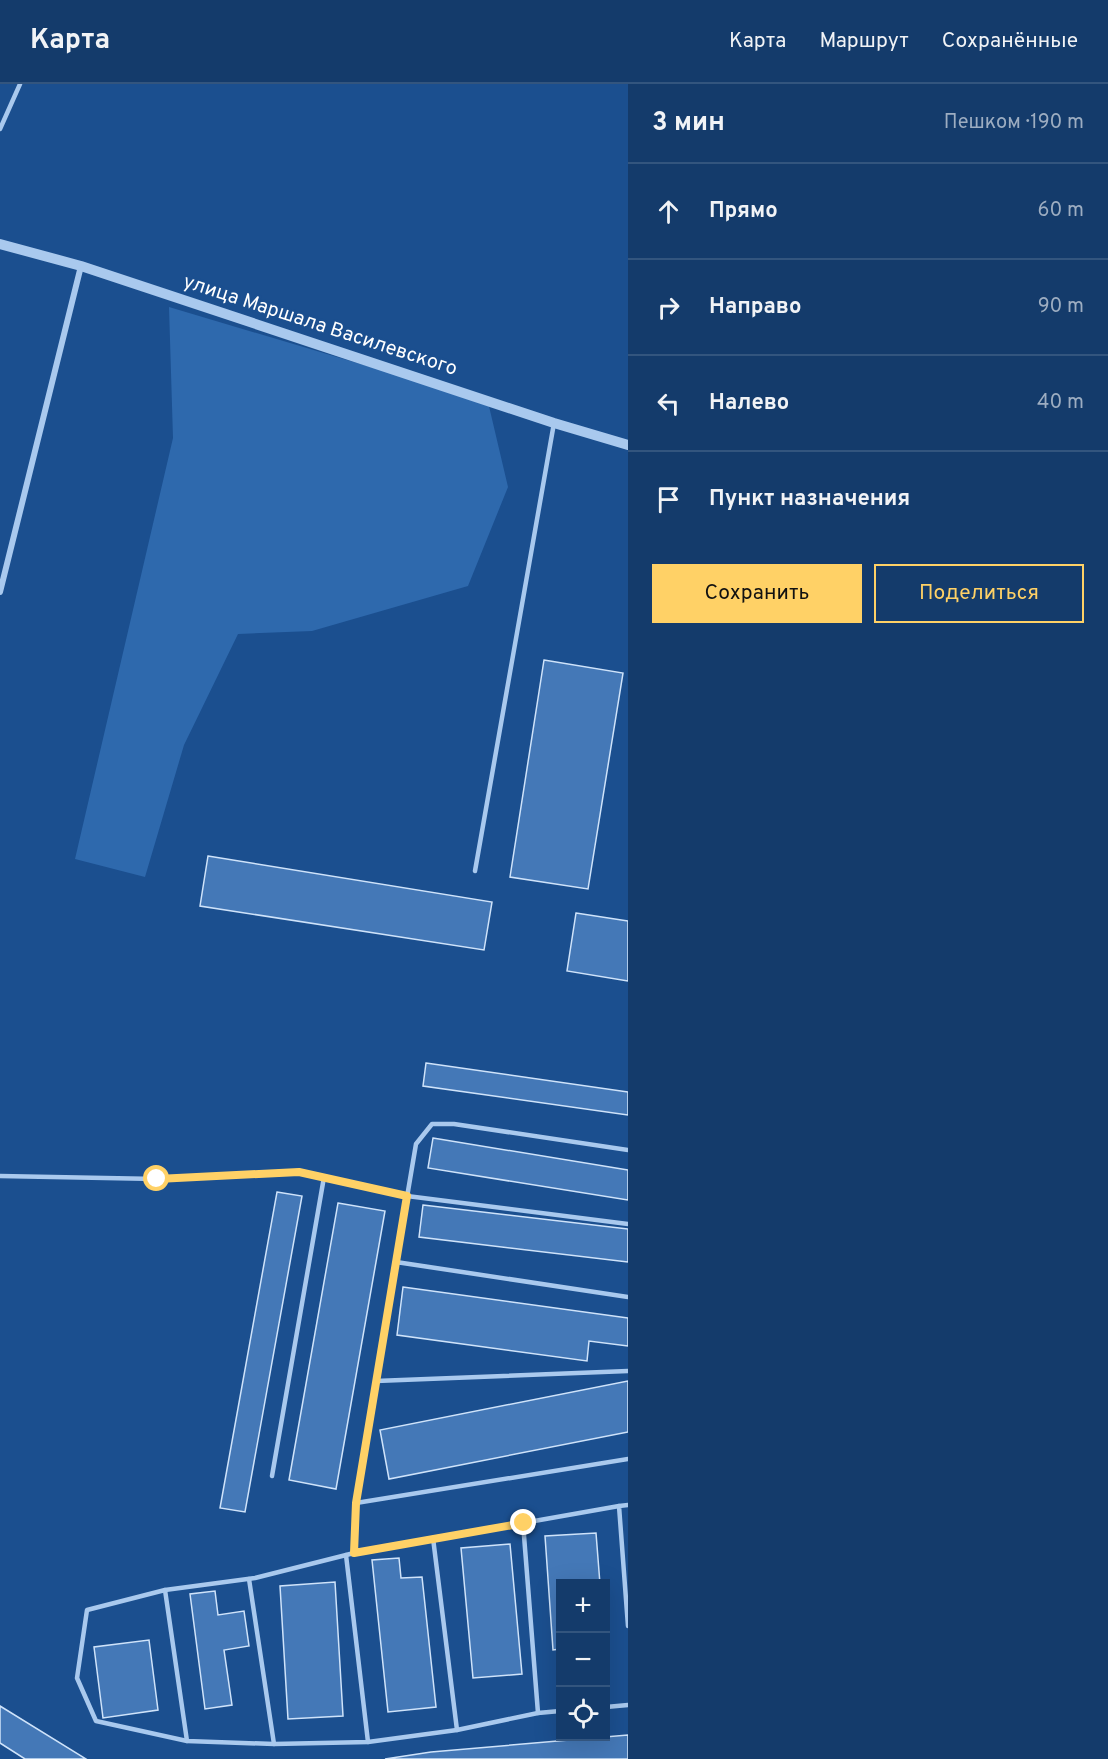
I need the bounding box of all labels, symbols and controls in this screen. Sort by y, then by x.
text: Карта [30,23,110,59]
text: Карта [729,28,786,55]
text: Маршрут [819,28,909,55]
text: Сохранённые [942,28,1078,55]
text: 3 мин [652,107,725,140]
text: Пешком · 190 m [944,110,1084,136]
icon: ahead [652,195,685,228]
text: Прямо [709,198,778,225]
text: 60 m [1038,198,1084,224]
street label: улица Маршала Василевского [179,269,461,383]
icon: right [652,291,685,324]
text: Направо [709,294,801,321]
text: 90 m [1038,294,1084,320]
icon: left [652,387,685,420]
text: Налево [709,390,789,417]
text: 40 m [1037,390,1084,416]
icon: arrive [652,483,685,516]
text: Пункт назначения [709,486,910,513]
button: Сохранить [652,564,862,623]
button: Поделиться [874,564,1084,623]
route start [143,1165,169,1191]
route end [510,1509,536,1535]
map controls [556,1579,610,1741]
button: + [556,1579,610,1633]
button: − [556,1633,610,1687]
button: locate [556,1687,610,1741]

